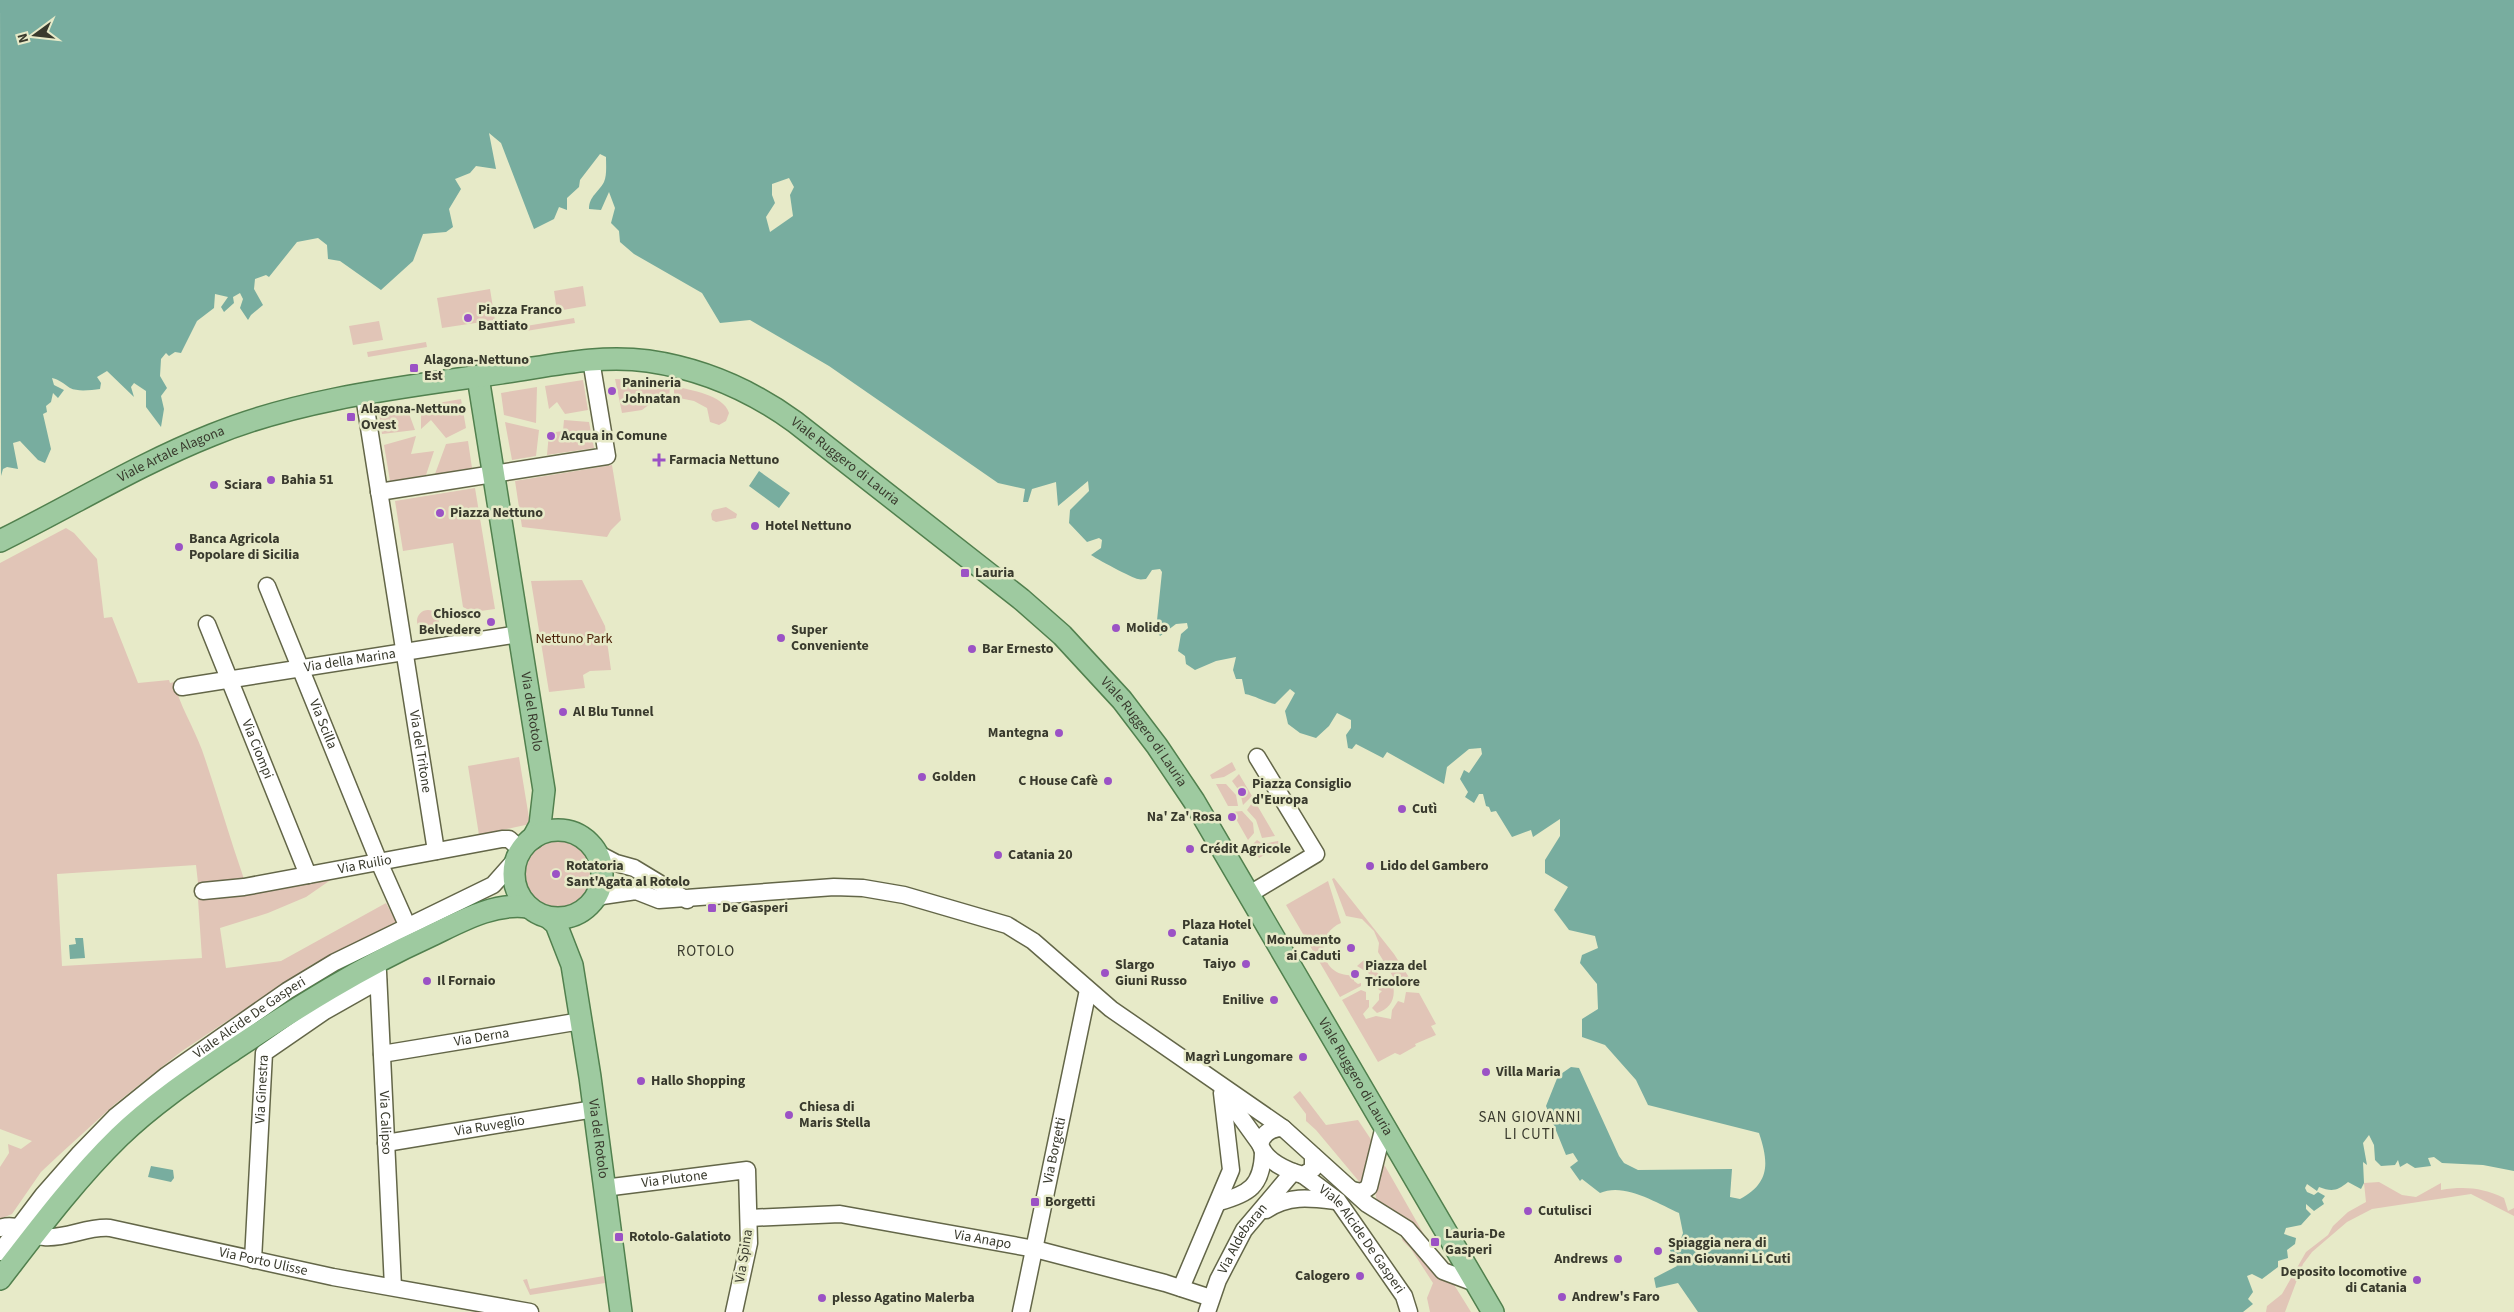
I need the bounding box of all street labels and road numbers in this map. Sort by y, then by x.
street label: Viale Ruggero di Lauria [786,412,904,510]
street label: Viale Artale Alagona [114,421,227,488]
street label: Via della Marina [303,644,397,678]
street label: Via del Rotolo [515,671,548,753]
street label: Viale Ruggero di Lauria [1096,673,1192,791]
street label: Via Scilla [304,696,342,752]
street label: Via del Tritone [404,709,437,794]
street label: Via Ciompi [236,717,278,782]
street label: Via Ruilio [336,850,393,879]
street label: Viale Alcide De Gasperi [189,972,310,1064]
street label: Viale Ruggero di Lauria [1313,1014,1398,1139]
street label: Via Derna [453,1023,511,1052]
street label: Via Ginestra [250,1054,274,1124]
street label: Via Calipso [374,1090,397,1155]
street label: Via del Rotolo [583,1098,613,1180]
street label: Via Ruveglio [453,1110,526,1142]
street label: Via Borgetti [1038,1115,1071,1186]
street label: Via Plutone [640,1165,709,1193]
street label: Viale Alcide De Gasperi [1314,1180,1409,1298]
street label: Via Aldebaran [1213,1199,1272,1278]
street label: Via Anapo [952,1225,1013,1255]
street label: Via Spina [730,1228,758,1284]
street label: Via Porto Ulisse [217,1242,310,1281]

